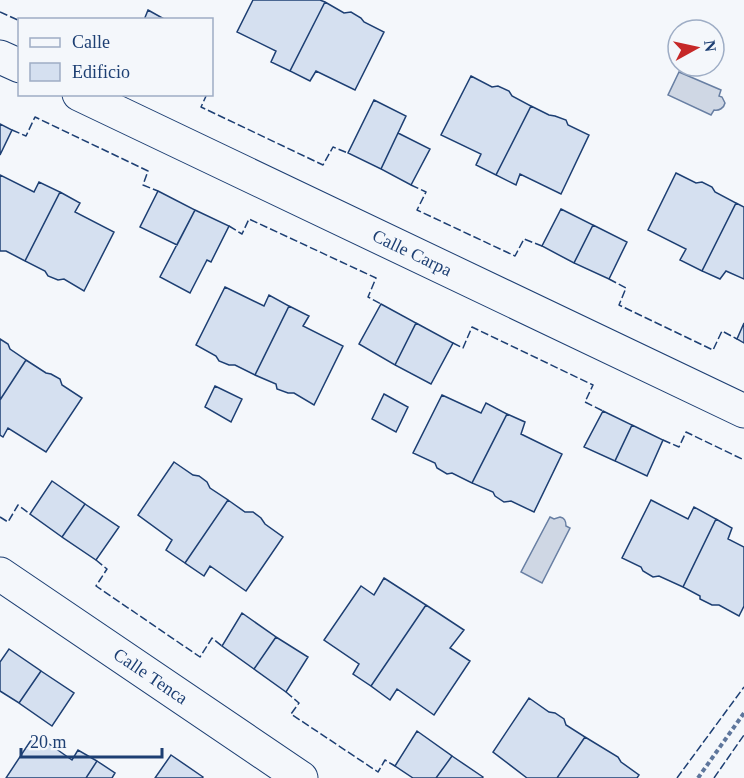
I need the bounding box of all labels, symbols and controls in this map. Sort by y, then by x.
legend [18,18,213,96]
north arrow [666,18,726,78]
text: Calle [72,32,110,52]
text: N [701,39,720,53]
text: Edificio [72,62,130,82]
street label: Calle Carpa [369,225,455,280]
street label: Calle Tenca [110,644,191,708]
scale bar [21,721,162,759]
text: 20 m [30,732,67,752]

